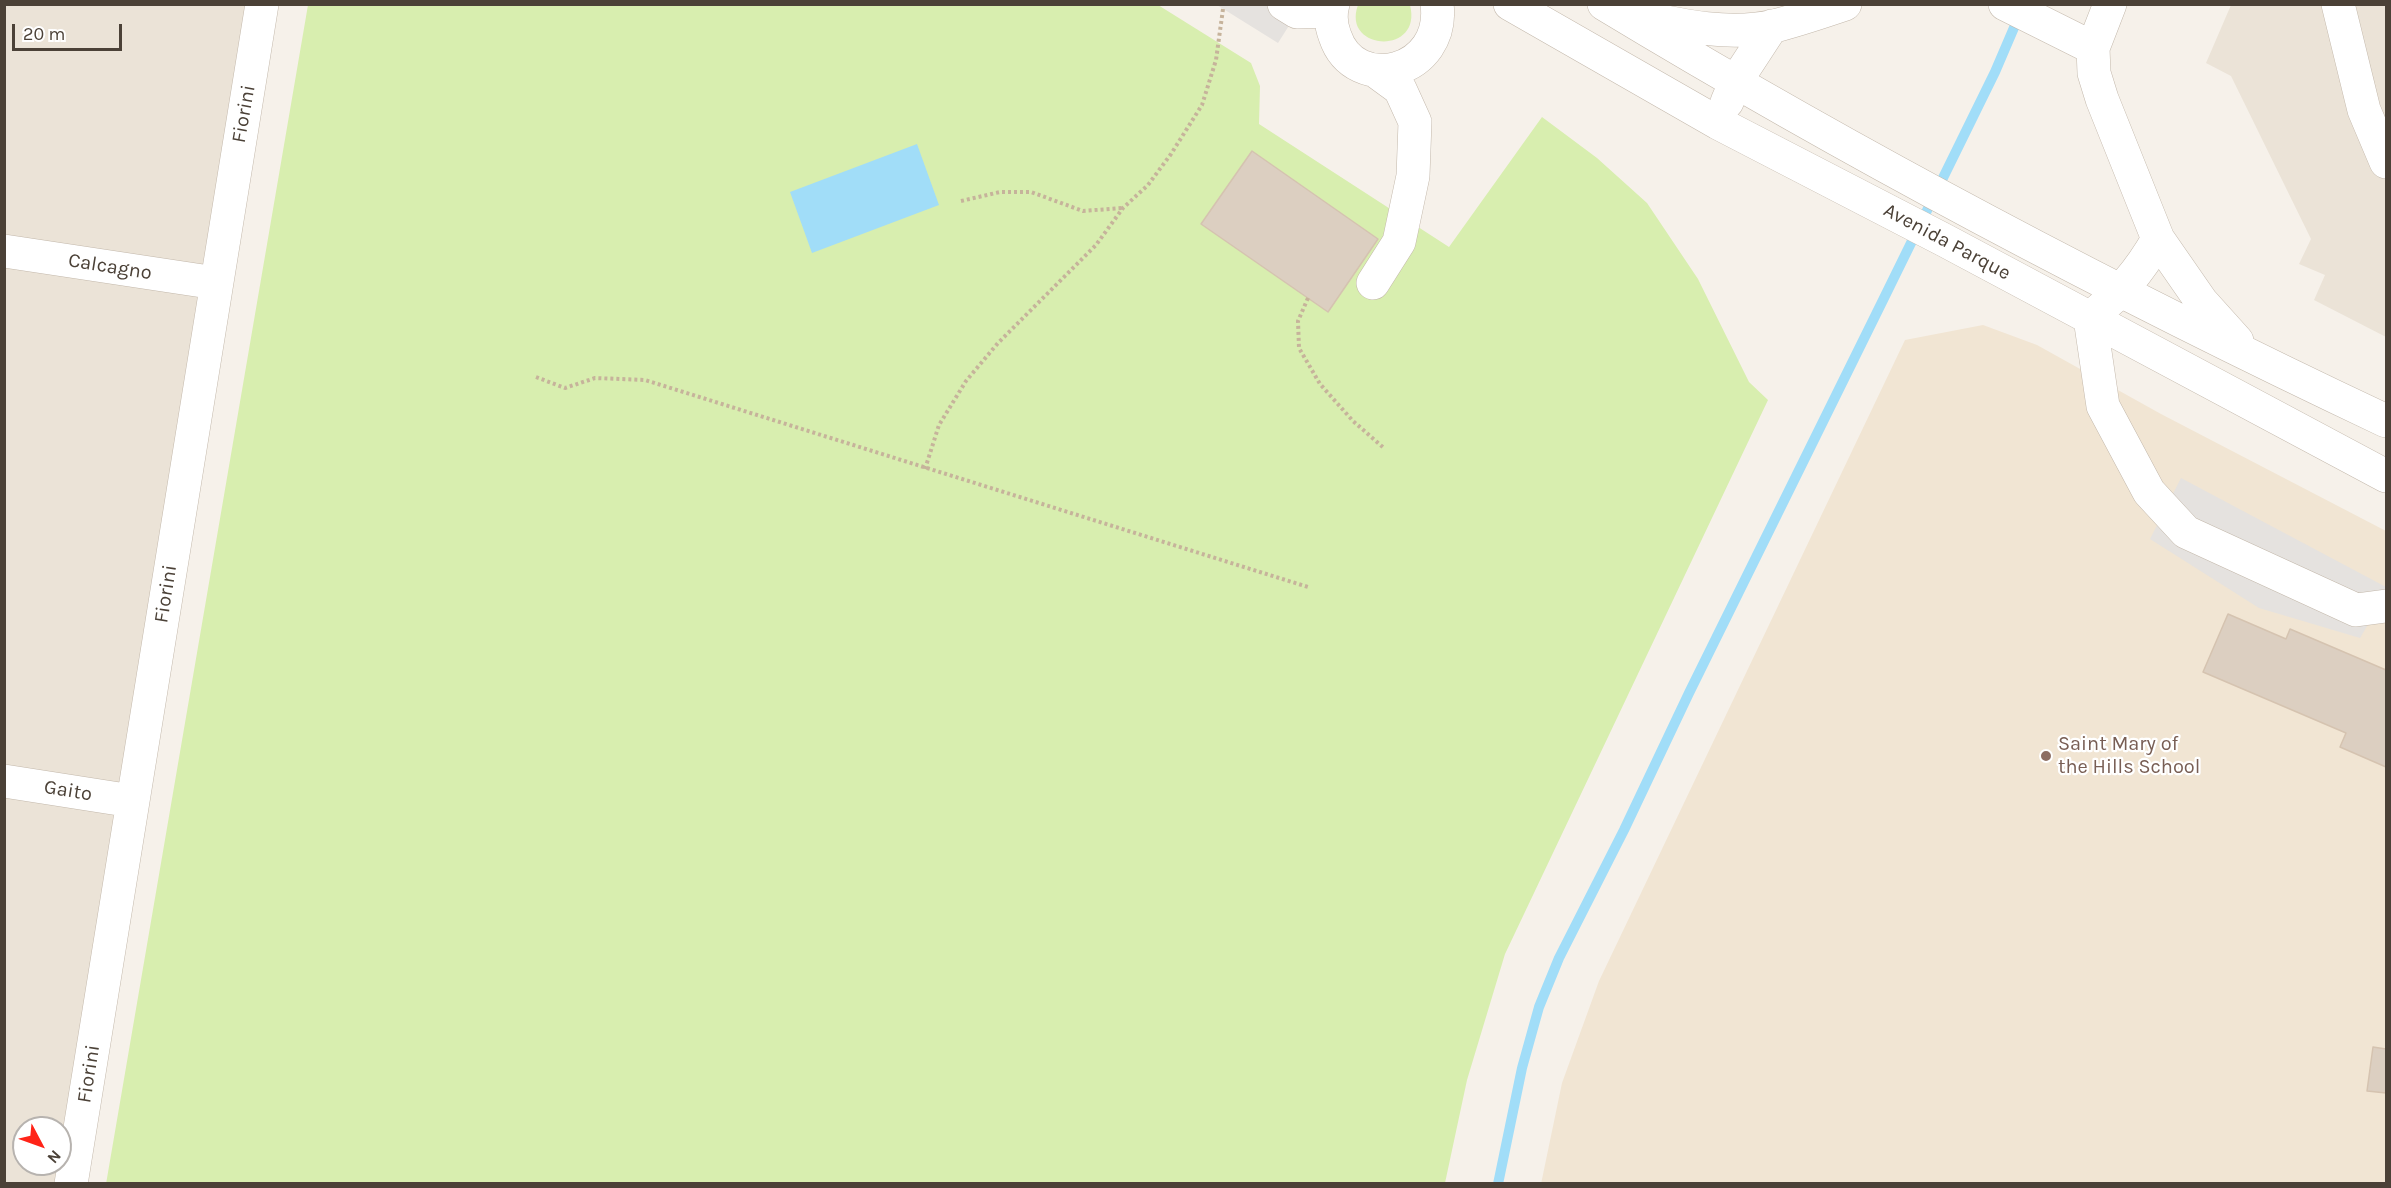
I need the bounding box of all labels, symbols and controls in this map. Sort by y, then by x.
scale bar [15,12,124,50]
text: 20 m [23,23,65,45]
street label: Fiorini [227,83,261,145]
street label: Avenida Parque [1879,198,2015,286]
street label: Calcagno [66,249,154,285]
street label: Fiorini [150,563,182,625]
place label: Saint Mary of the Hills School [2058,732,2200,779]
marker: Saint Mary of the Hills School [2039,749,2053,763]
street label: Gaito [42,775,94,807]
street label: Fiorini [73,1043,105,1105]
north arrow [12,1116,72,1176]
text: N [44,1146,65,1167]

